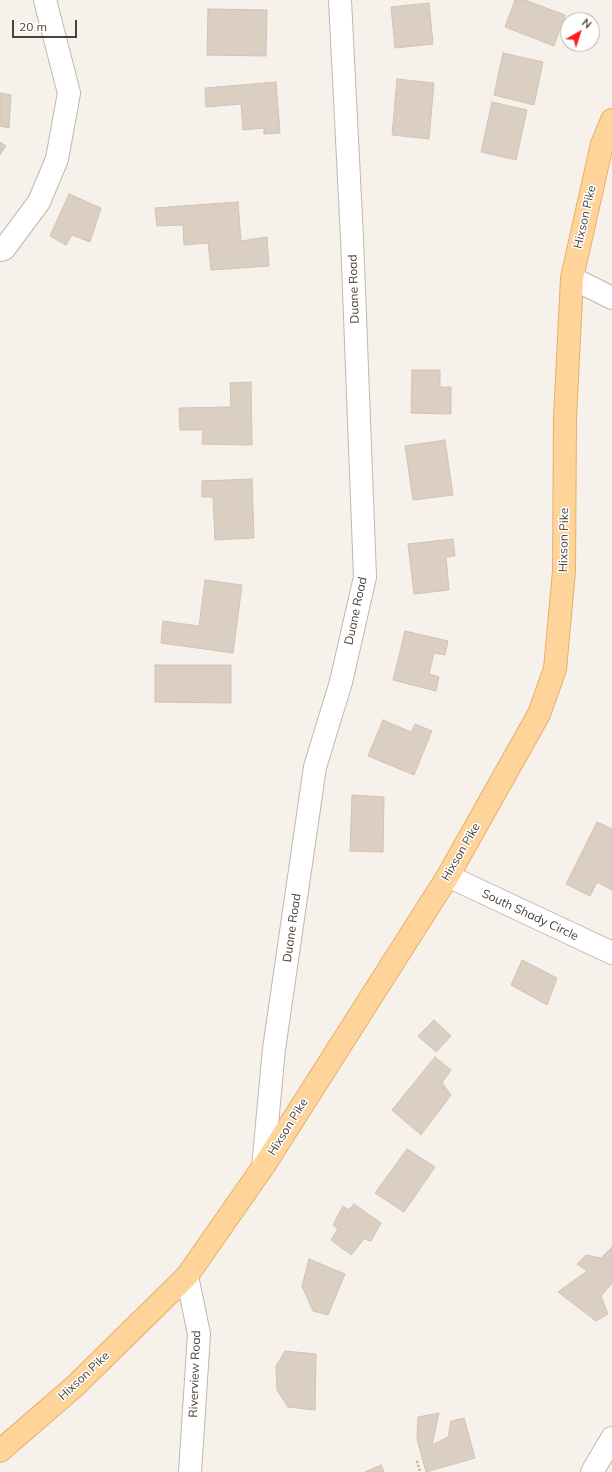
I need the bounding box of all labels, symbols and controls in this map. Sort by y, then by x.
scale bar [14,12,79,38]
north arrow [560,12,600,52]
text: N [579,15,595,32]
text: 20 m [19,19,47,34]
street label: Hixson Pike [571,184,599,250]
street label: Duane Road [346,254,362,324]
street label: Hixson Pike [556,508,572,572]
street label: Duane Road [342,576,370,646]
street label: Hixson Pike [439,820,483,884]
street label: South Shady Circle [480,886,580,944]
street label: Duane Road [280,893,304,963]
street label: Hixson Pike [265,1096,311,1158]
street label: Riverview Road [186,1330,204,1418]
street label: Hixson Pike [55,1349,113,1403]

